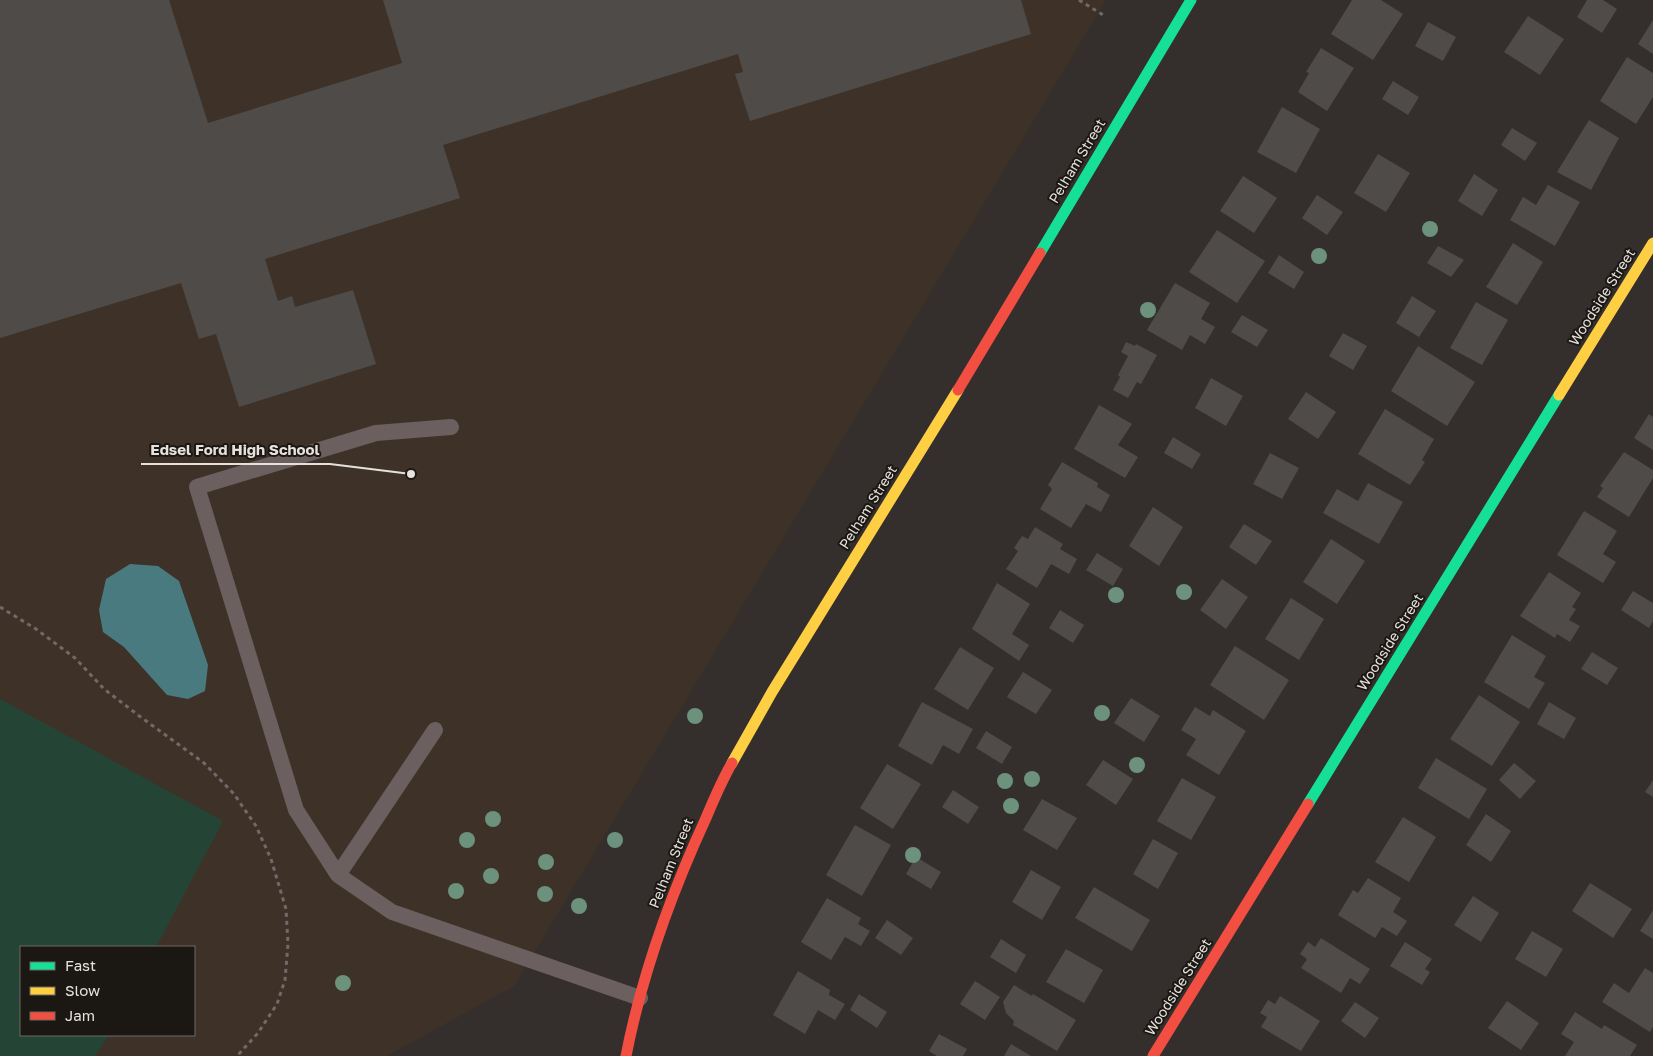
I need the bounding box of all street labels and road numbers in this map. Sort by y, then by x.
street label: Pelham Street [1045,115,1108,206]
street label: Woodside Street [1565,245,1638,348]
street label: Pelham Street [835,462,900,552]
street label: Woodside Street [1353,590,1426,693]
street label: Pelham Street [645,815,696,910]
street label: Woodside Street [1141,935,1214,1038]

